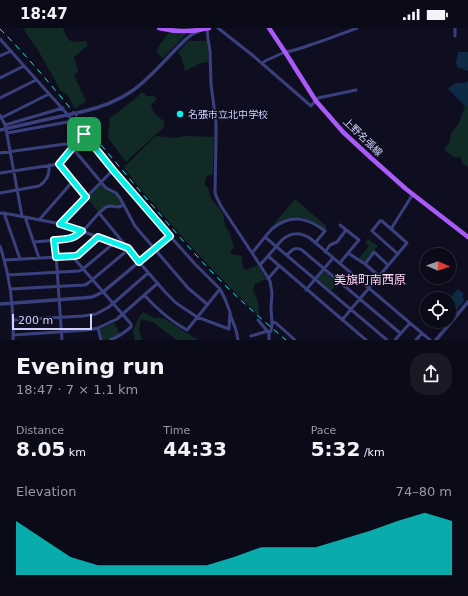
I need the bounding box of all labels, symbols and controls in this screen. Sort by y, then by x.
text: 18:47 [20,5,68,23]
marker: 名張市立北中学校 [175,109,185,119]
place label: 名張市立北中学校 [188,109,268,120]
street label: 上野名張線 [341,116,385,158]
pin [67,117,101,151]
icon: arrive [73,123,95,145]
north arrow [420,248,456,284]
map controls [420,248,456,328]
district label: 美旗町南西原 [334,273,406,287]
button: locate [420,292,456,328]
scale bar [12,312,92,331]
text: 200 m [18,314,53,327]
button: share [410,353,452,395]
text: Evening run [16,354,165,379]
text: 18:47 · 7 × 1.1 km [16,382,138,397]
text: Distance [16,424,64,437]
text: Time [163,424,190,437]
text: Pace [311,424,336,437]
text: 8.05 [16,437,65,461]
text: 44:33 [163,437,227,461]
text: 5:32 [311,437,360,461]
text: km [65,446,86,459]
text: /km [360,446,385,459]
text: Elevation [16,484,76,499]
text: 74–80 m [396,484,452,499]

